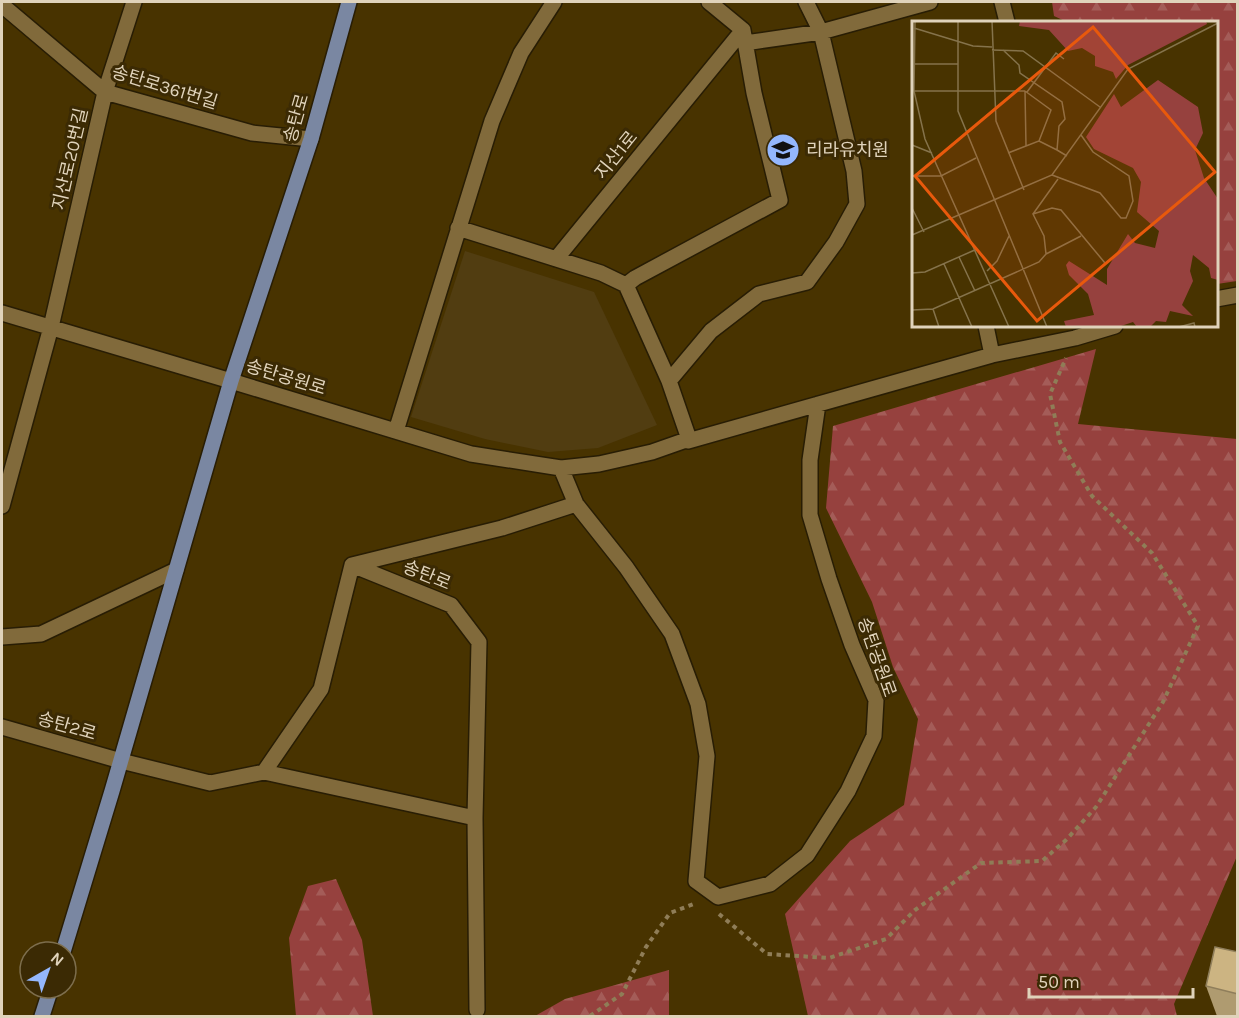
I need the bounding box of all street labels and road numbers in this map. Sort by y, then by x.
street label: 송탄로361번길 [109,60,221,114]
street label: 송탄로 [279,91,313,145]
street label: 지산로20번길 [48,106,92,212]
street label: 지산1로 [590,126,642,184]
street label: 송탄공원로 [243,354,329,400]
street label: 송탄로 [400,555,454,595]
street label: 송탄공원로 [853,614,901,700]
street label: 송탄2로 [35,707,99,745]

